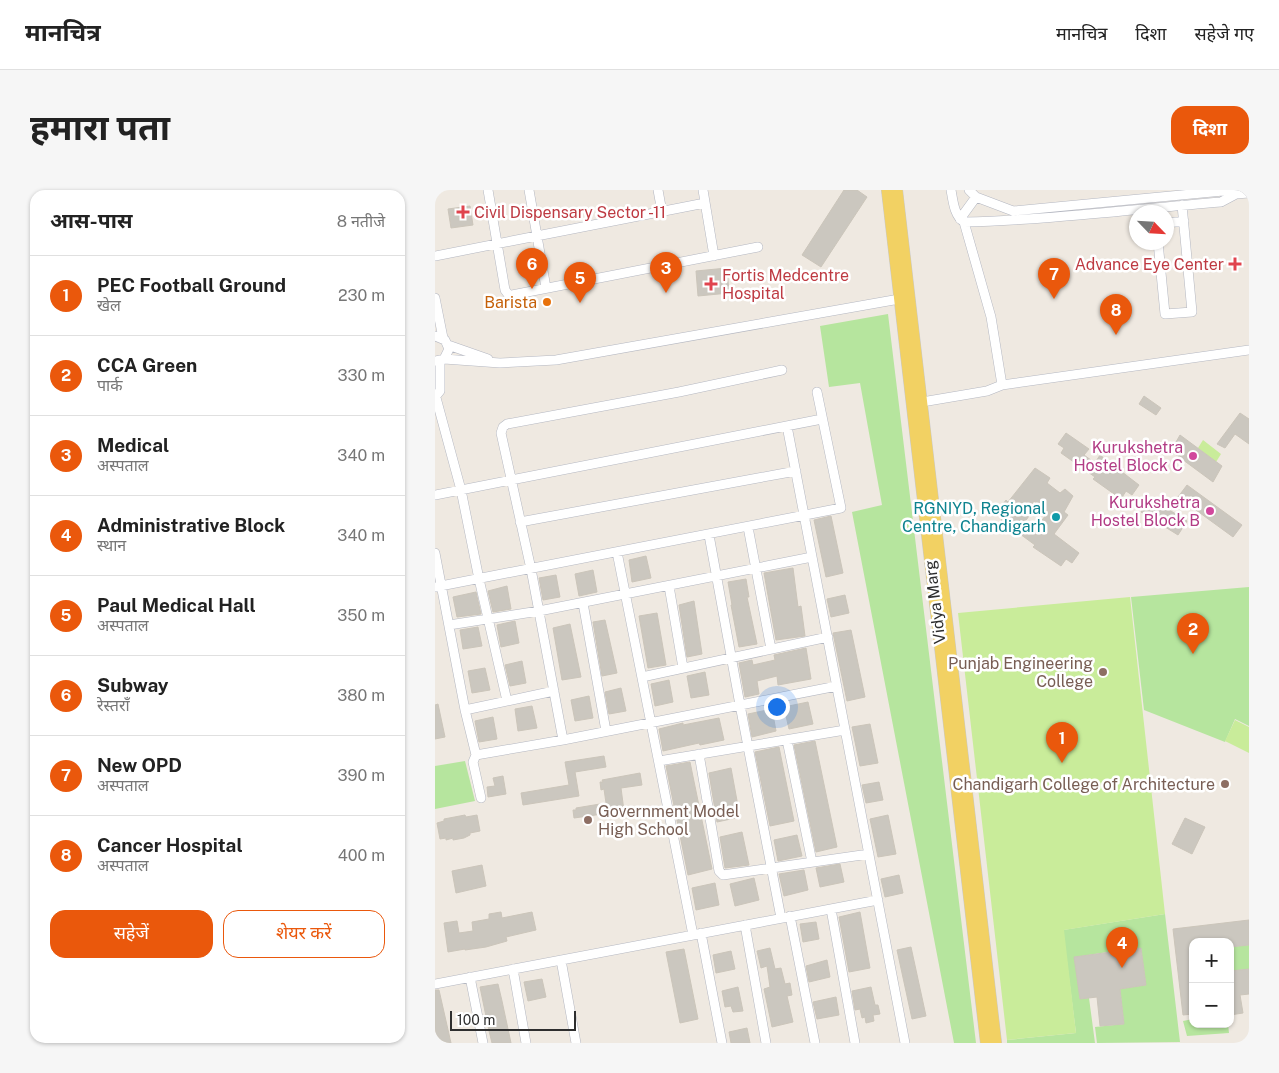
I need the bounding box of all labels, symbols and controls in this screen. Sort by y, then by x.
text: मानचित्र [25,18,101,46]
text: मानचित्र [1056,23,1107,44]
text: दिशा [1135,23,1166,44]
text: सहेजे गए [1194,23,1254,44]
button: दिशा [1171,106,1249,154]
text: हमारा पता [30,107,170,148]
place label: Civil Dispensary Sector -11 [474,203,666,222]
marker: Civil Dispensary Sector -11 [456,205,470,219]
north arrow [1129,205,1174,250]
text: आस-पास [50,208,132,233]
text: 8 नतीजे [337,212,385,231]
pin: 6 [516,248,548,289]
pin: 3 [650,252,682,293]
place label: Advance Eye Center [1075,255,1224,274]
marker: Advance Eye Center [1228,257,1242,271]
pin: 7 [1038,258,1070,299]
pin: 5 [564,262,596,303]
place label: Fortis Medcentre Hospital [722,266,849,303]
text: PEC Football Ground [97,274,286,296]
marker: Fortis Medcentre Hospital [704,277,718,291]
text: 1 [63,286,69,305]
text: 230 m [338,286,385,305]
place label: Barista [484,293,537,312]
pin: 8 [1100,294,1132,335]
text: खेल [97,296,121,315]
marker: Barista [541,296,553,308]
text: CCA Green [97,354,197,376]
text: 2 [61,366,71,385]
text: 330 m [338,366,385,385]
text: पार्क [97,376,123,395]
text: Medical [97,434,169,456]
place label: Kurukshetra Hostel Block C [1073,438,1183,475]
text: 3 [61,446,71,465]
text: 340 m [337,446,385,465]
marker: Kurukshetra Hostel Block C [1187,450,1199,462]
text: अस्पताल [97,456,149,475]
place label: Kurukshetra Hostel Block B [1091,493,1200,530]
place label: RGNIYD, Regional Centre, Chandigarh [902,499,1046,536]
marker: Kurukshetra Hostel Block B [1204,505,1216,517]
marker: RGNIYD, Regional Centre, Chandigarh [1050,511,1062,523]
text: Administrative Block [97,514,285,536]
text: 4 [61,526,71,545]
text: 340 m [337,526,385,545]
text: स्थान [97,536,126,555]
street label: Vidya Marg [920,559,950,645]
text: Paul Medical Hall [97,594,256,616]
text: 5 [61,606,71,625]
text: 350 m [337,606,385,625]
pin: 2 [1177,613,1209,654]
text: अस्पताल [97,616,149,635]
place label: Punjab Engineering College [948,654,1093,691]
marker: Punjab Engineering College [1097,666,1109,678]
text: Subway [97,674,169,696]
text: 6 [61,686,71,705]
text: 380 m [337,686,385,705]
your location [764,694,790,720]
text: रेस्तराँ [97,696,130,715]
pin: 1 [1046,722,1078,763]
text: New OPD [97,754,182,776]
text: 7 [61,766,71,785]
text: 390 m [338,766,385,785]
place label: Chandigarh College of Architecture [952,775,1215,794]
text: अस्पताल [97,776,149,795]
marker: Chandigarh College of Architecture [1219,778,1231,790]
place label: Government Model High School [598,802,740,839]
marker: Government Model High School [582,814,594,826]
text: Cancer Hospital [97,834,243,856]
text: 8 [61,846,71,865]
text: 400 m [338,846,385,865]
text: अस्पताल [97,856,149,875]
button: सहेजें [50,910,213,958]
button: शेयर करें [223,910,385,958]
pin: 4 [1106,927,1138,968]
map controls [1189,938,1234,1028]
button: + [1189,938,1234,983]
button: − [1189,983,1234,1028]
scale bar [450,1008,576,1031]
text: 100 m [457,1012,495,1028]

